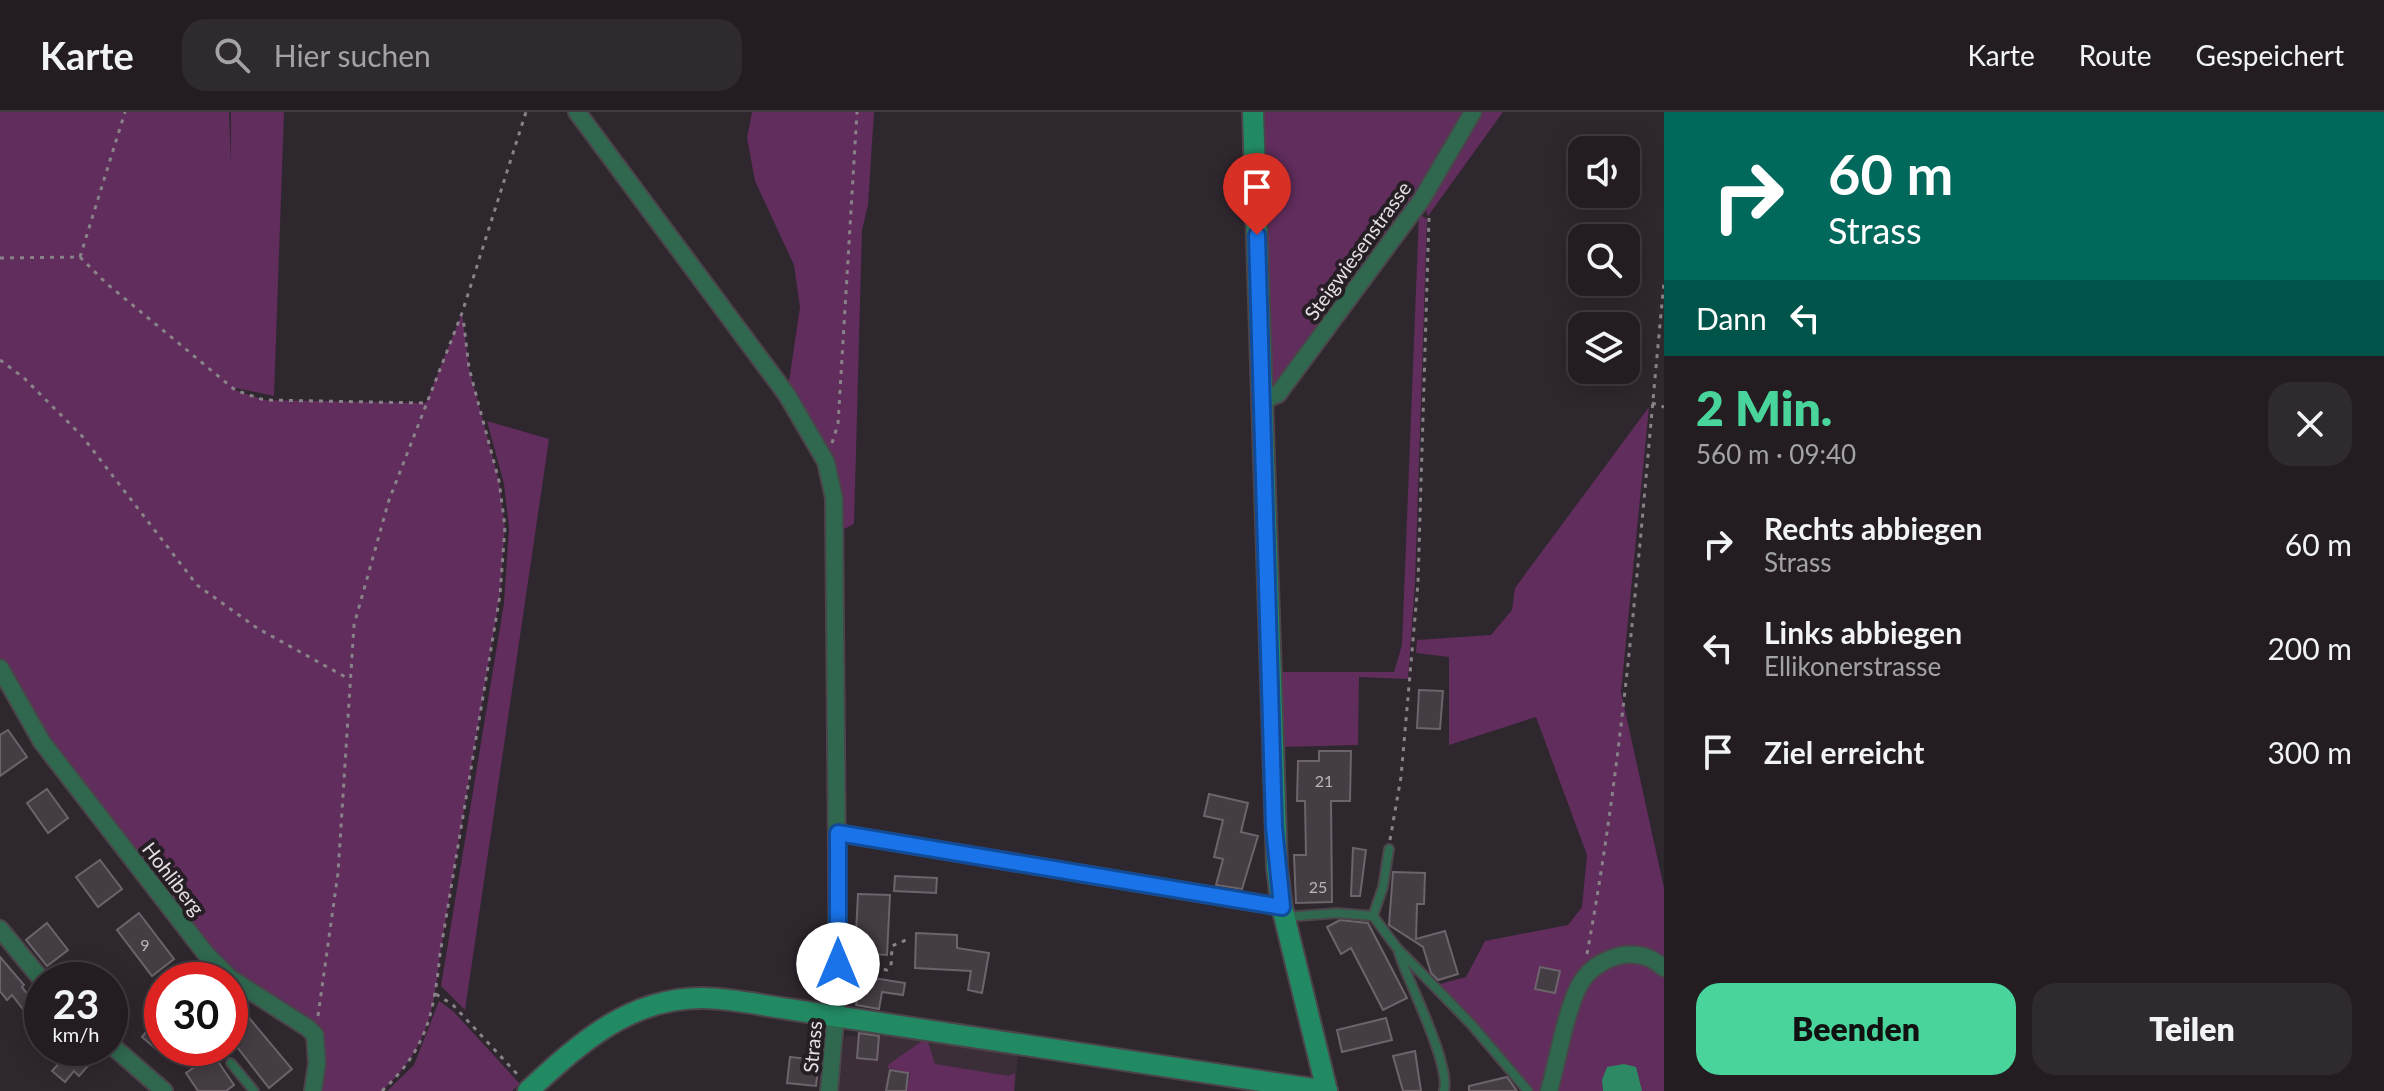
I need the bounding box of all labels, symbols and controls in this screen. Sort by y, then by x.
search box [182,19,742,91]
text: Karte [40,32,134,78]
icon: search [210,33,254,77]
text: Hier suchen [274,37,431,73]
text: Karte [1967,38,2035,72]
text: Route [2079,38,2152,72]
text: Gespeichert [2196,38,2344,72]
map controls [1568,136,1640,384]
button: sound [1568,136,1640,208]
text: 60 m [1828,140,1953,207]
icon: right [1696,144,1800,248]
pin [1223,153,1291,235]
icon: arrive [1235,165,1279,209]
street label: Steigwiesenstrasse [1299,176,1416,324]
text: Strass [1828,208,1922,252]
button: search [1568,224,1640,296]
icon: left [1783,296,1827,340]
text: Dann [1696,300,1767,336]
button: layers [1568,312,1640,384]
text: 2 Min. [1696,379,1832,436]
button: close [2268,382,2352,466]
text: 560 m · 09:40 [1696,438,1856,470]
text: Rechts abbiegen [1764,510,1983,546]
icon: right [1696,522,1740,566]
text: 60 m [2285,526,2352,562]
text: Strass [1764,546,1832,578]
text: Links abbiegen [1764,614,1962,650]
icon: left [1696,626,1740,670]
text: 200 m [2267,630,2352,666]
text: Ellikonerstrasse [1764,650,1941,682]
icon: arrive [1696,730,1740,774]
text: Ziel erreicht [1764,734,1924,770]
text: 300 m [2267,734,2352,770]
house number: 21 [1315,771,1333,790]
street label: Hohliberg [138,837,210,920]
house number: 25 [1309,877,1327,896]
position arrow [796,922,880,1006]
house number: 9 [140,935,150,954]
speed limit sign: 30 [144,962,248,1066]
text: 23 [53,980,99,1028]
button: Beenden [1696,983,2016,1075]
button: Teilen [2032,983,2352,1075]
street label: Strass [798,1020,826,1074]
text: km/h [53,1022,99,1046]

